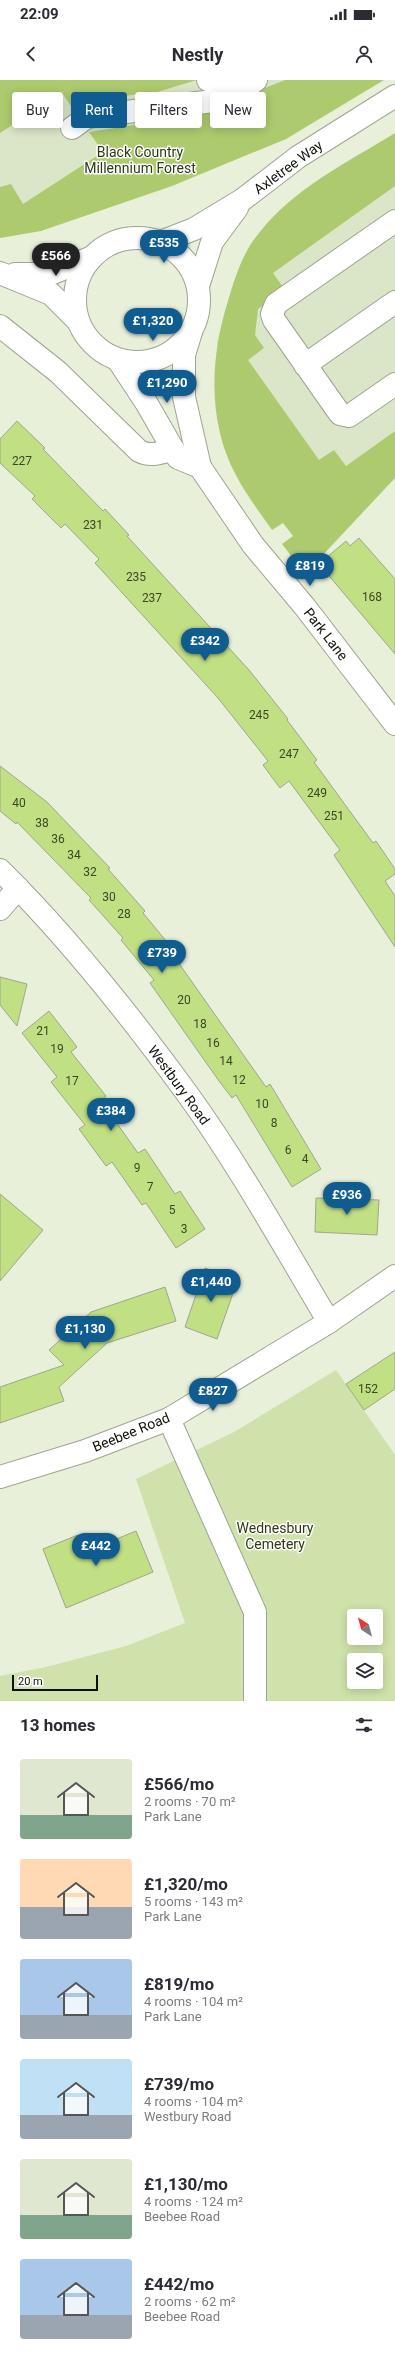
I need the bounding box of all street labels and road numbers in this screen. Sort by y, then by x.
street label: Axletree Way [251,137,326,197]
street label: Park Lane [301,605,351,663]
street label: Westbury Road [145,1042,213,1128]
street label: Beebee Road [90,1409,172,1455]

